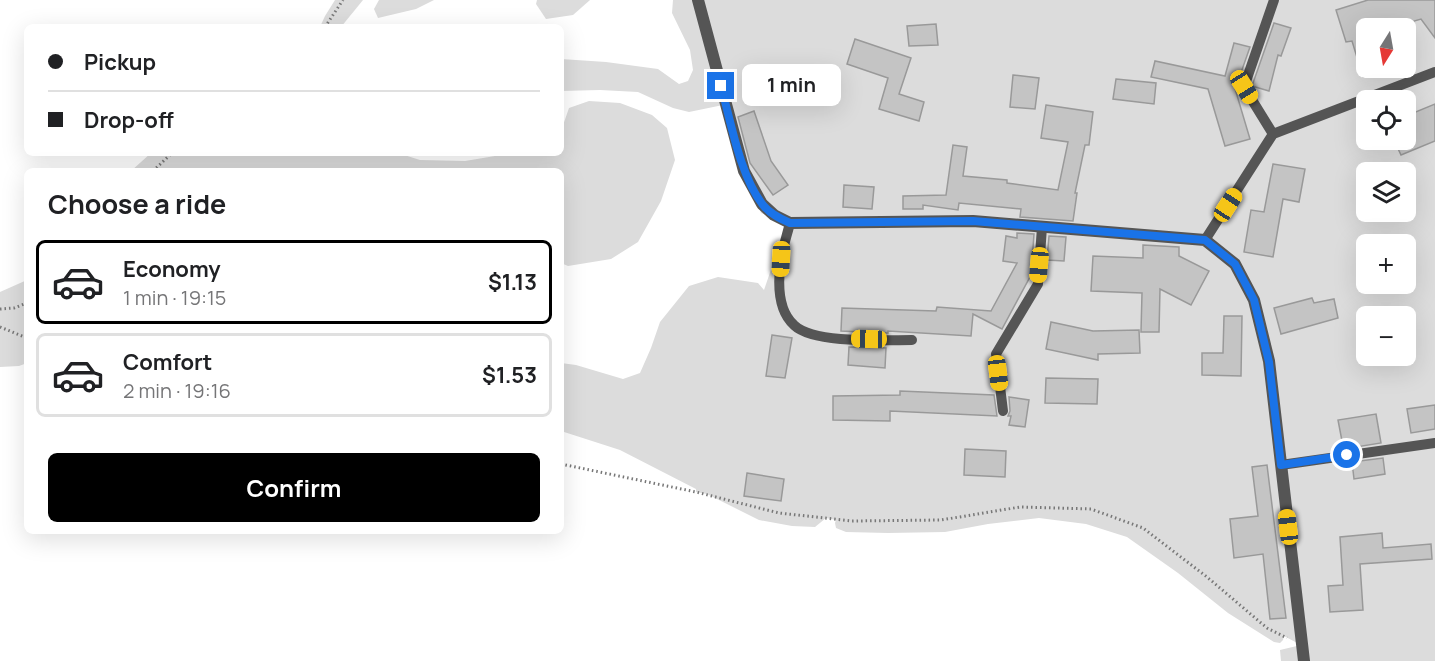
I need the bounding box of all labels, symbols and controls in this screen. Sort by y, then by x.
north arrow [1356,18,1416,78]
map controls [1356,18,1416,366]
text: Pickup [84,47,156,77]
callout: 1 min [742,65,841,107]
car [1227,67,1261,107]
text: 1 min [767,71,816,98]
route end [707,72,734,99]
button: locate [1356,90,1416,150]
text: Drop-off [84,105,174,135]
button: layers [1356,162,1416,222]
text: Choose a ride [48,185,226,222]
car [1211,185,1245,225]
button: + [1356,234,1416,294]
car [771,241,791,277]
car [1028,246,1050,284]
text: Economy [123,254,221,284]
icon: car [51,255,105,309]
text: $1.13 [488,267,537,297]
text: 1 min · 19:15 [123,284,226,311]
button: − [1356,306,1416,366]
car [851,330,887,348]
text: Comfort [123,347,212,377]
icon: car [51,348,105,402]
car [987,354,1009,392]
text: $1.53 [482,360,537,390]
text: 2 min · 19:16 [123,377,231,404]
route start [1333,441,1360,468]
button: Confirm [48,453,540,522]
car [1277,508,1299,546]

